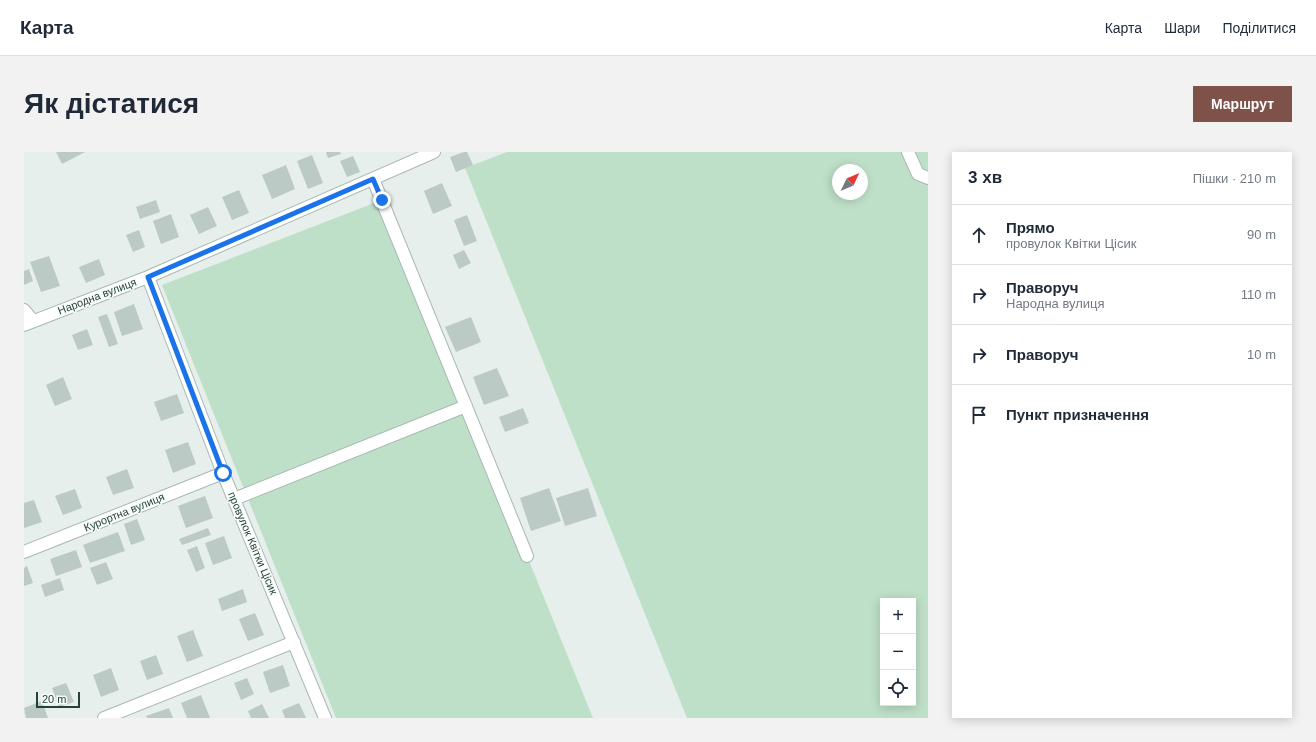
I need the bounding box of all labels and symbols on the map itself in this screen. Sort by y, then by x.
north arrow [832,164,868,200]
route end [373,191,391,209]
street label: Народна вулиця [56,275,138,317]
route start [214,464,232,482]
street label: Курортна вулиця [82,490,166,534]
street label: провулок Квітки Цісик [226,490,280,596]
scale bar [36,690,80,709]

